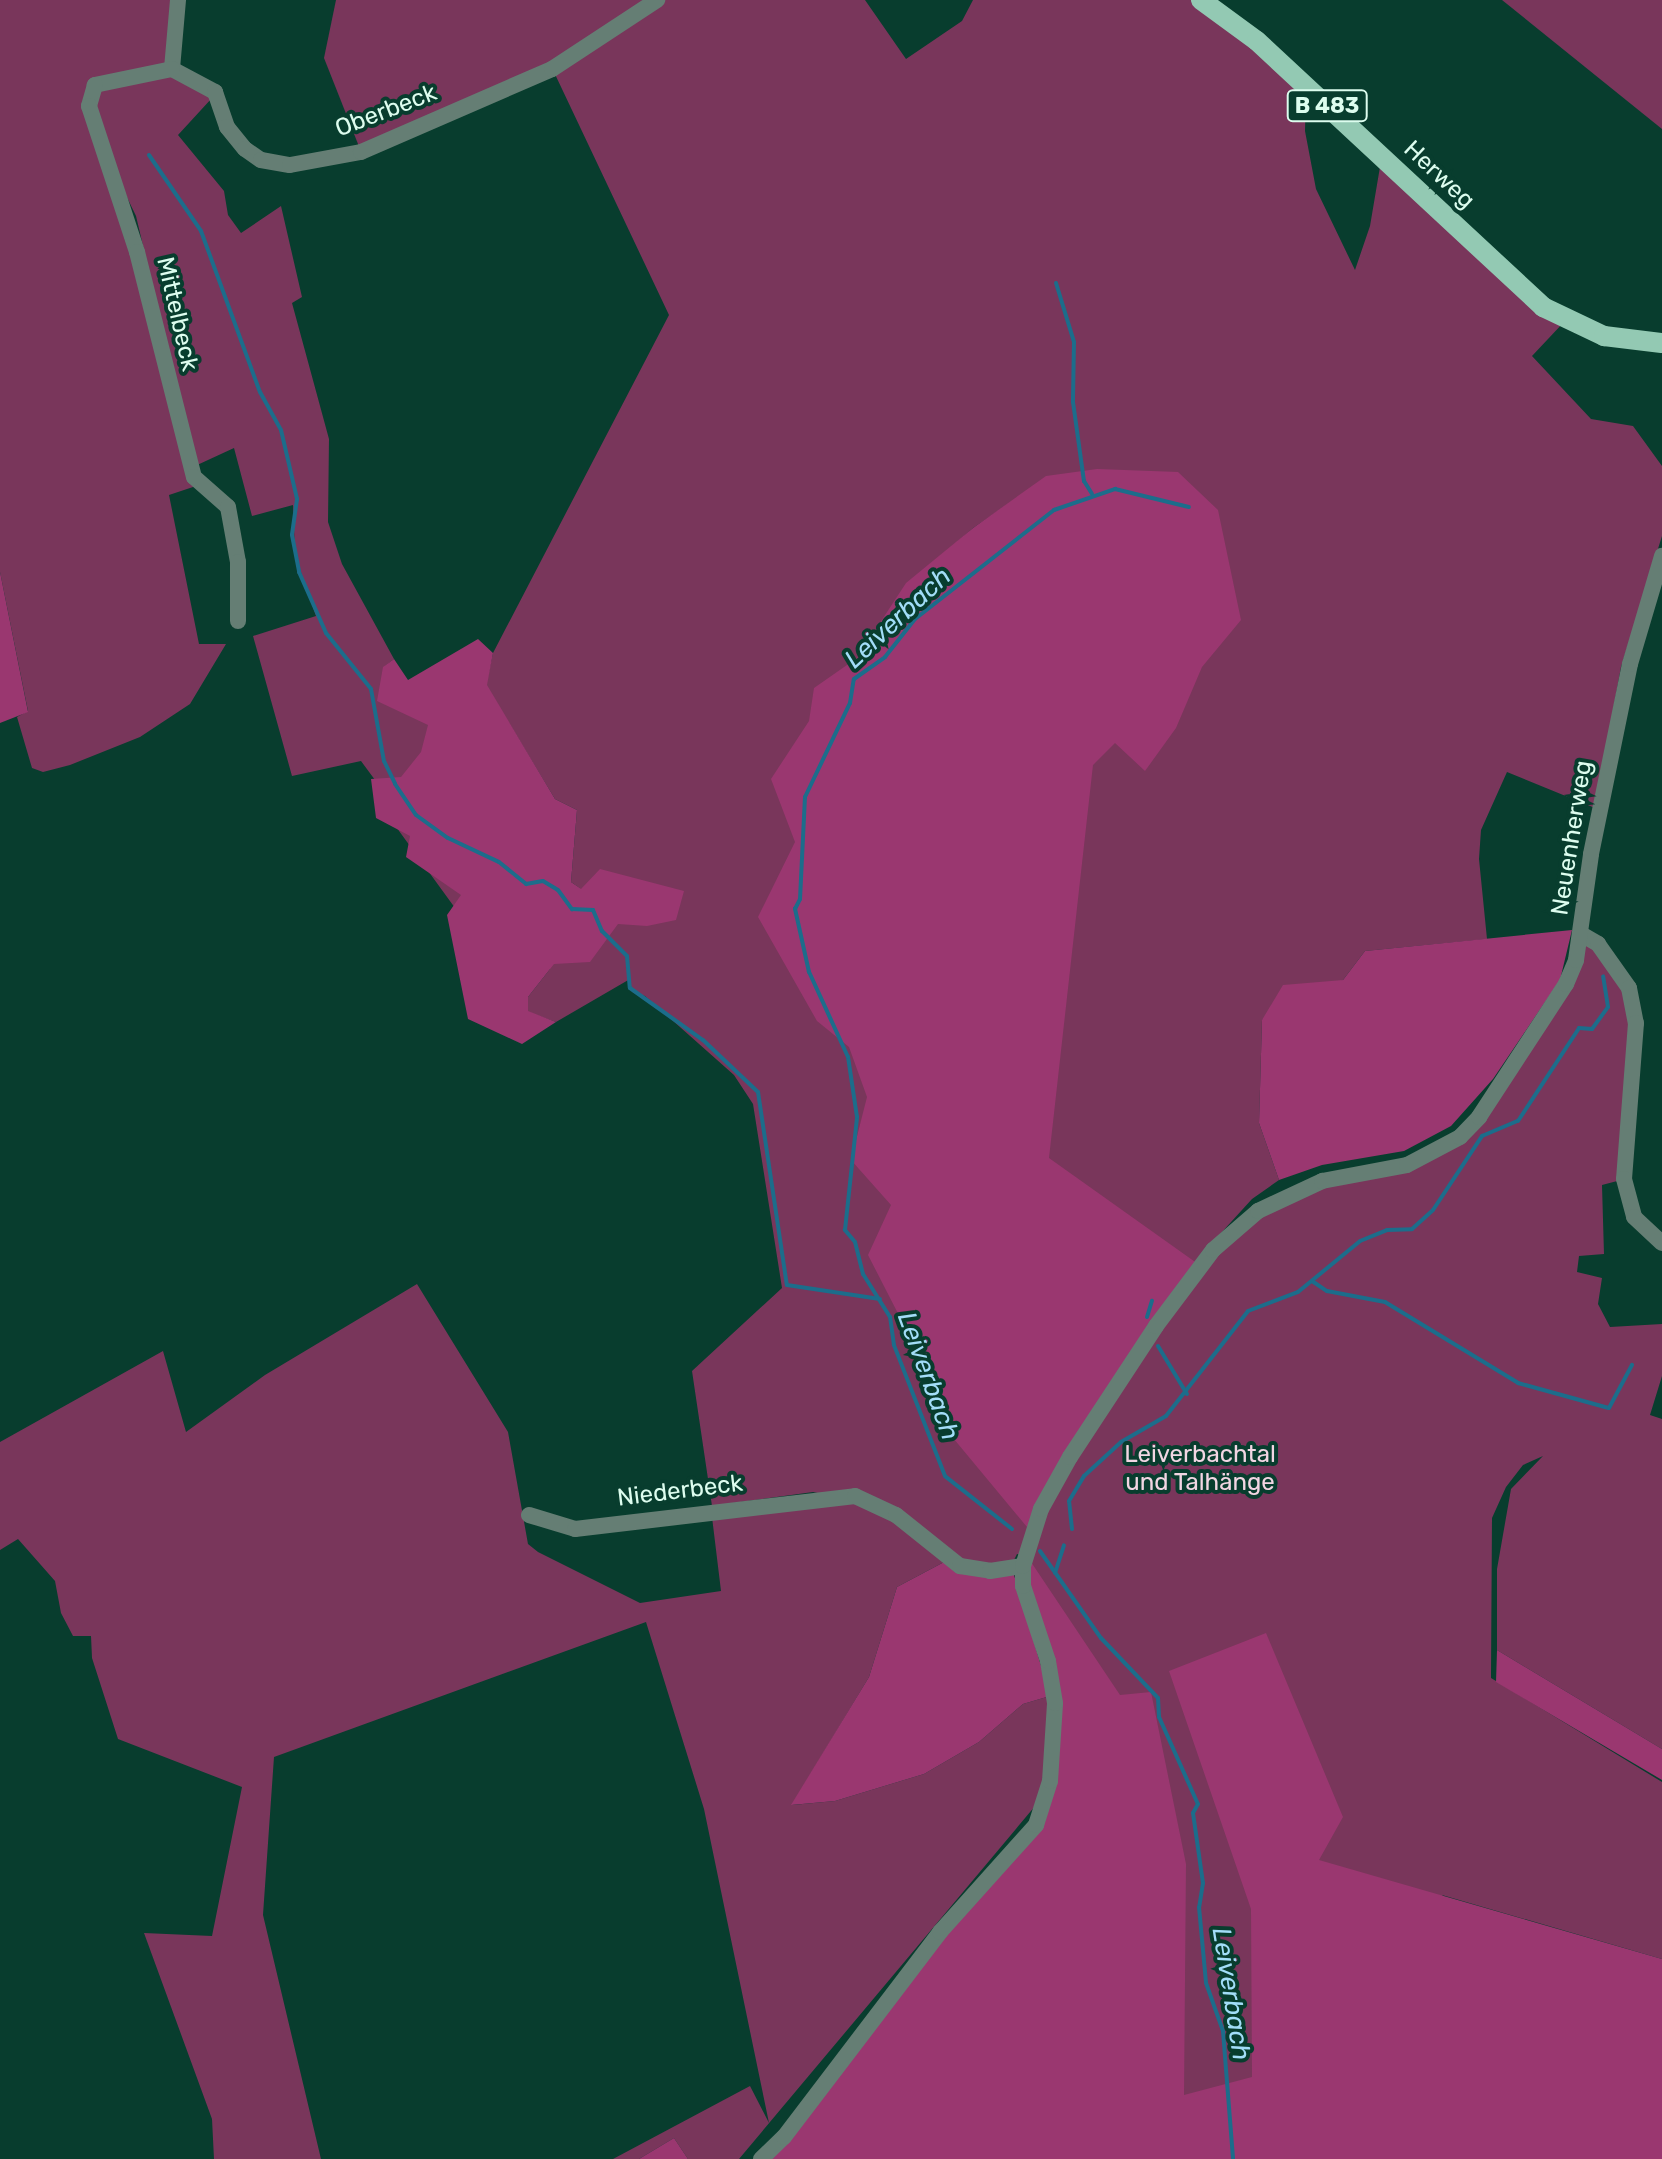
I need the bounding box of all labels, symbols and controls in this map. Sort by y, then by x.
street label: Oberbeck [331,78,441,144]
road number: B 483 [1285,88,1369,124]
street label: Herweg [1398,135,1480,215]
street label: Mittelbeck [150,254,204,374]
water label: Leiverbach [838,561,958,675]
street label: Neuenherweg [1546,759,1598,917]
water label: Leiverbach [890,1308,966,1444]
park label: Leiverbachtal und Talhänge [1124,1441,1276,1497]
street label: Niederbeck [616,1469,744,1513]
water label: Leiverbach [1205,1925,1257,2063]

